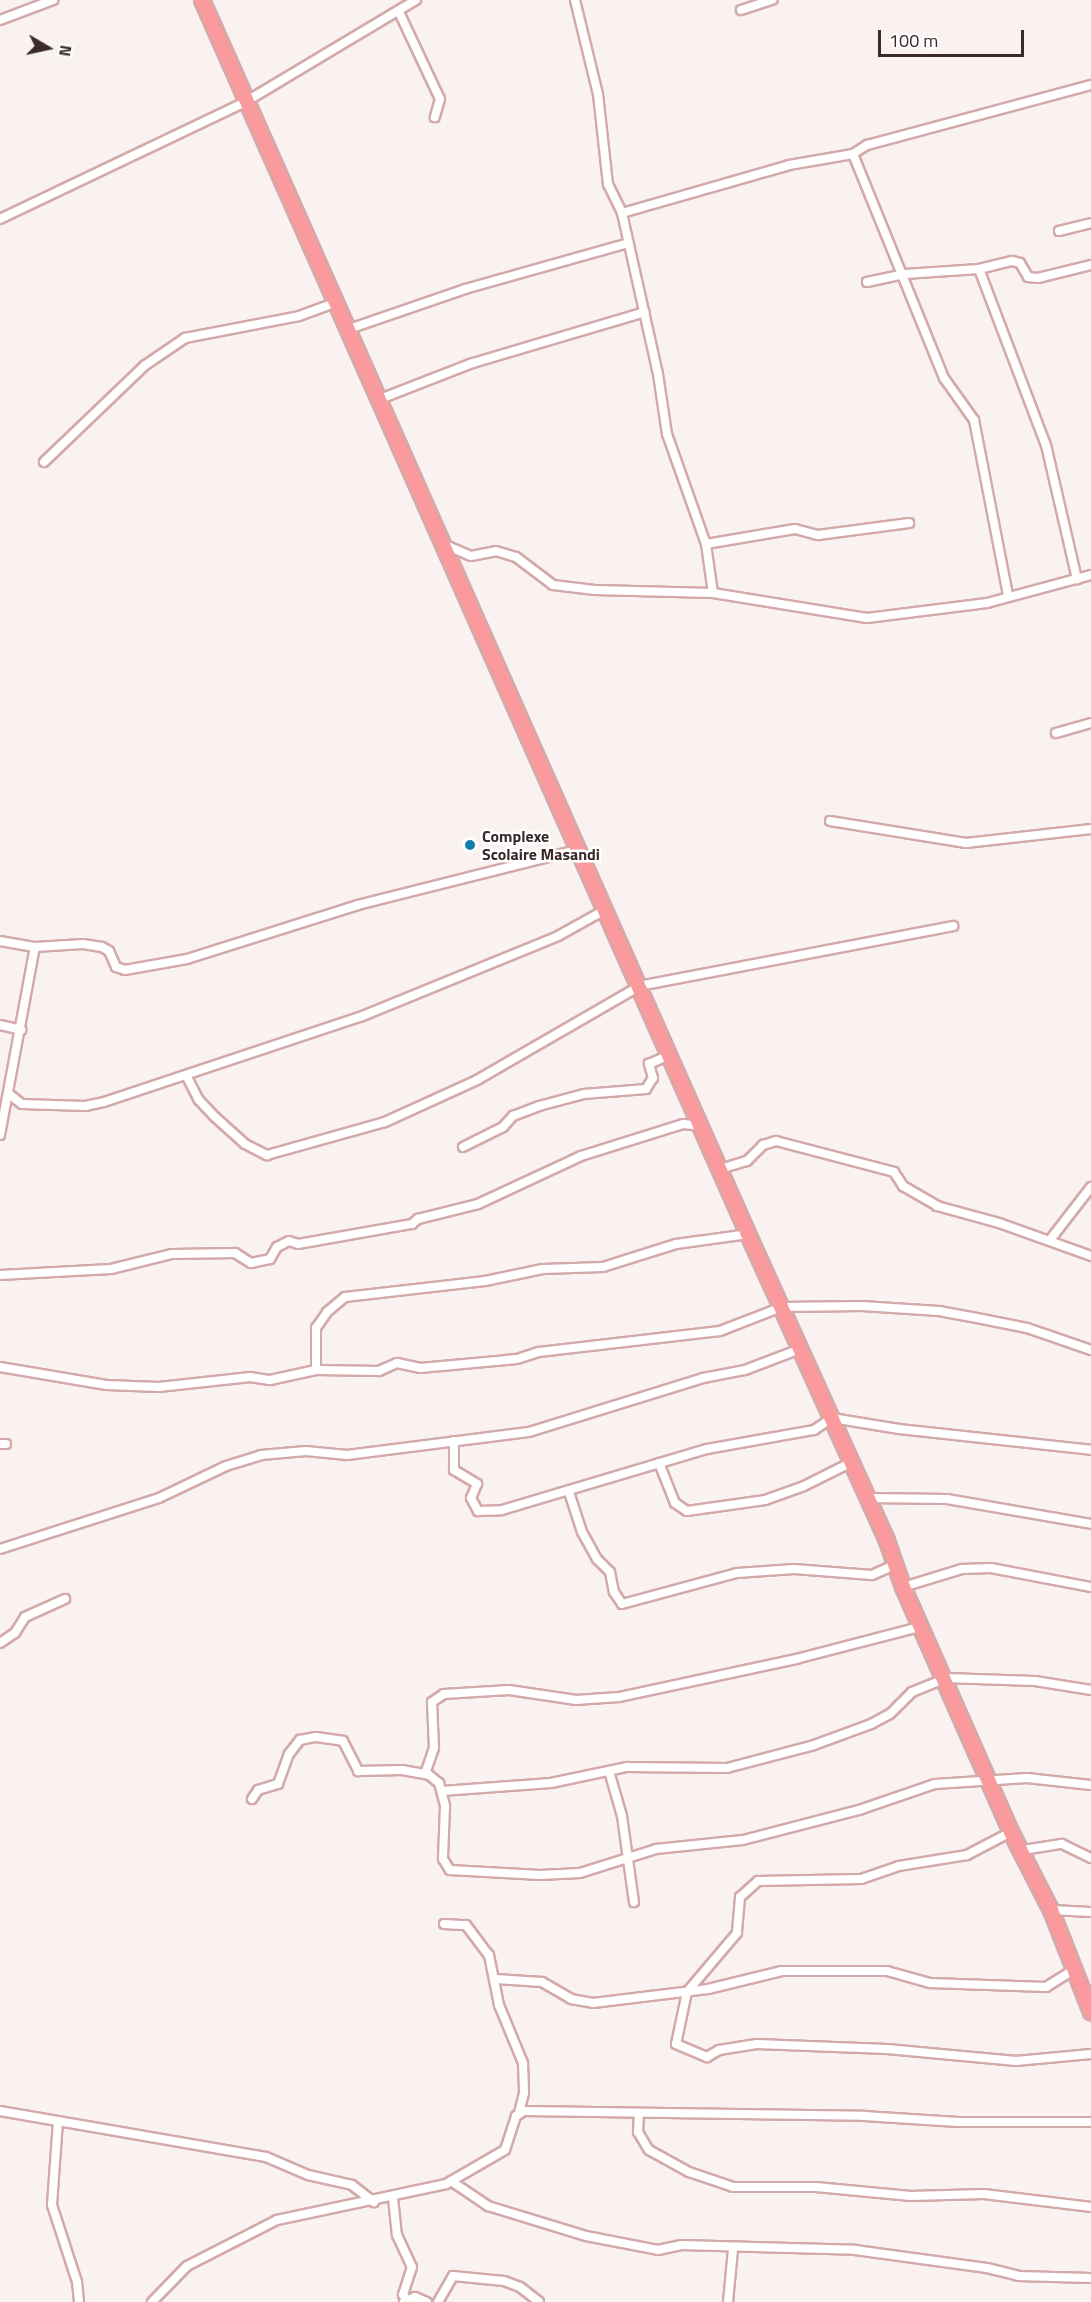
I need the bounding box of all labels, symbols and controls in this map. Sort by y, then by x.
north arrow [18,18,78,78]
scale bar [881,18,1026,56]
text: 100 m [889,27,938,54]
text: N [53,43,78,58]
place label: Complexe Scolaire Masandi [482,826,600,864]
marker: Complexe Scolaire Masandi [463,838,477,852]

